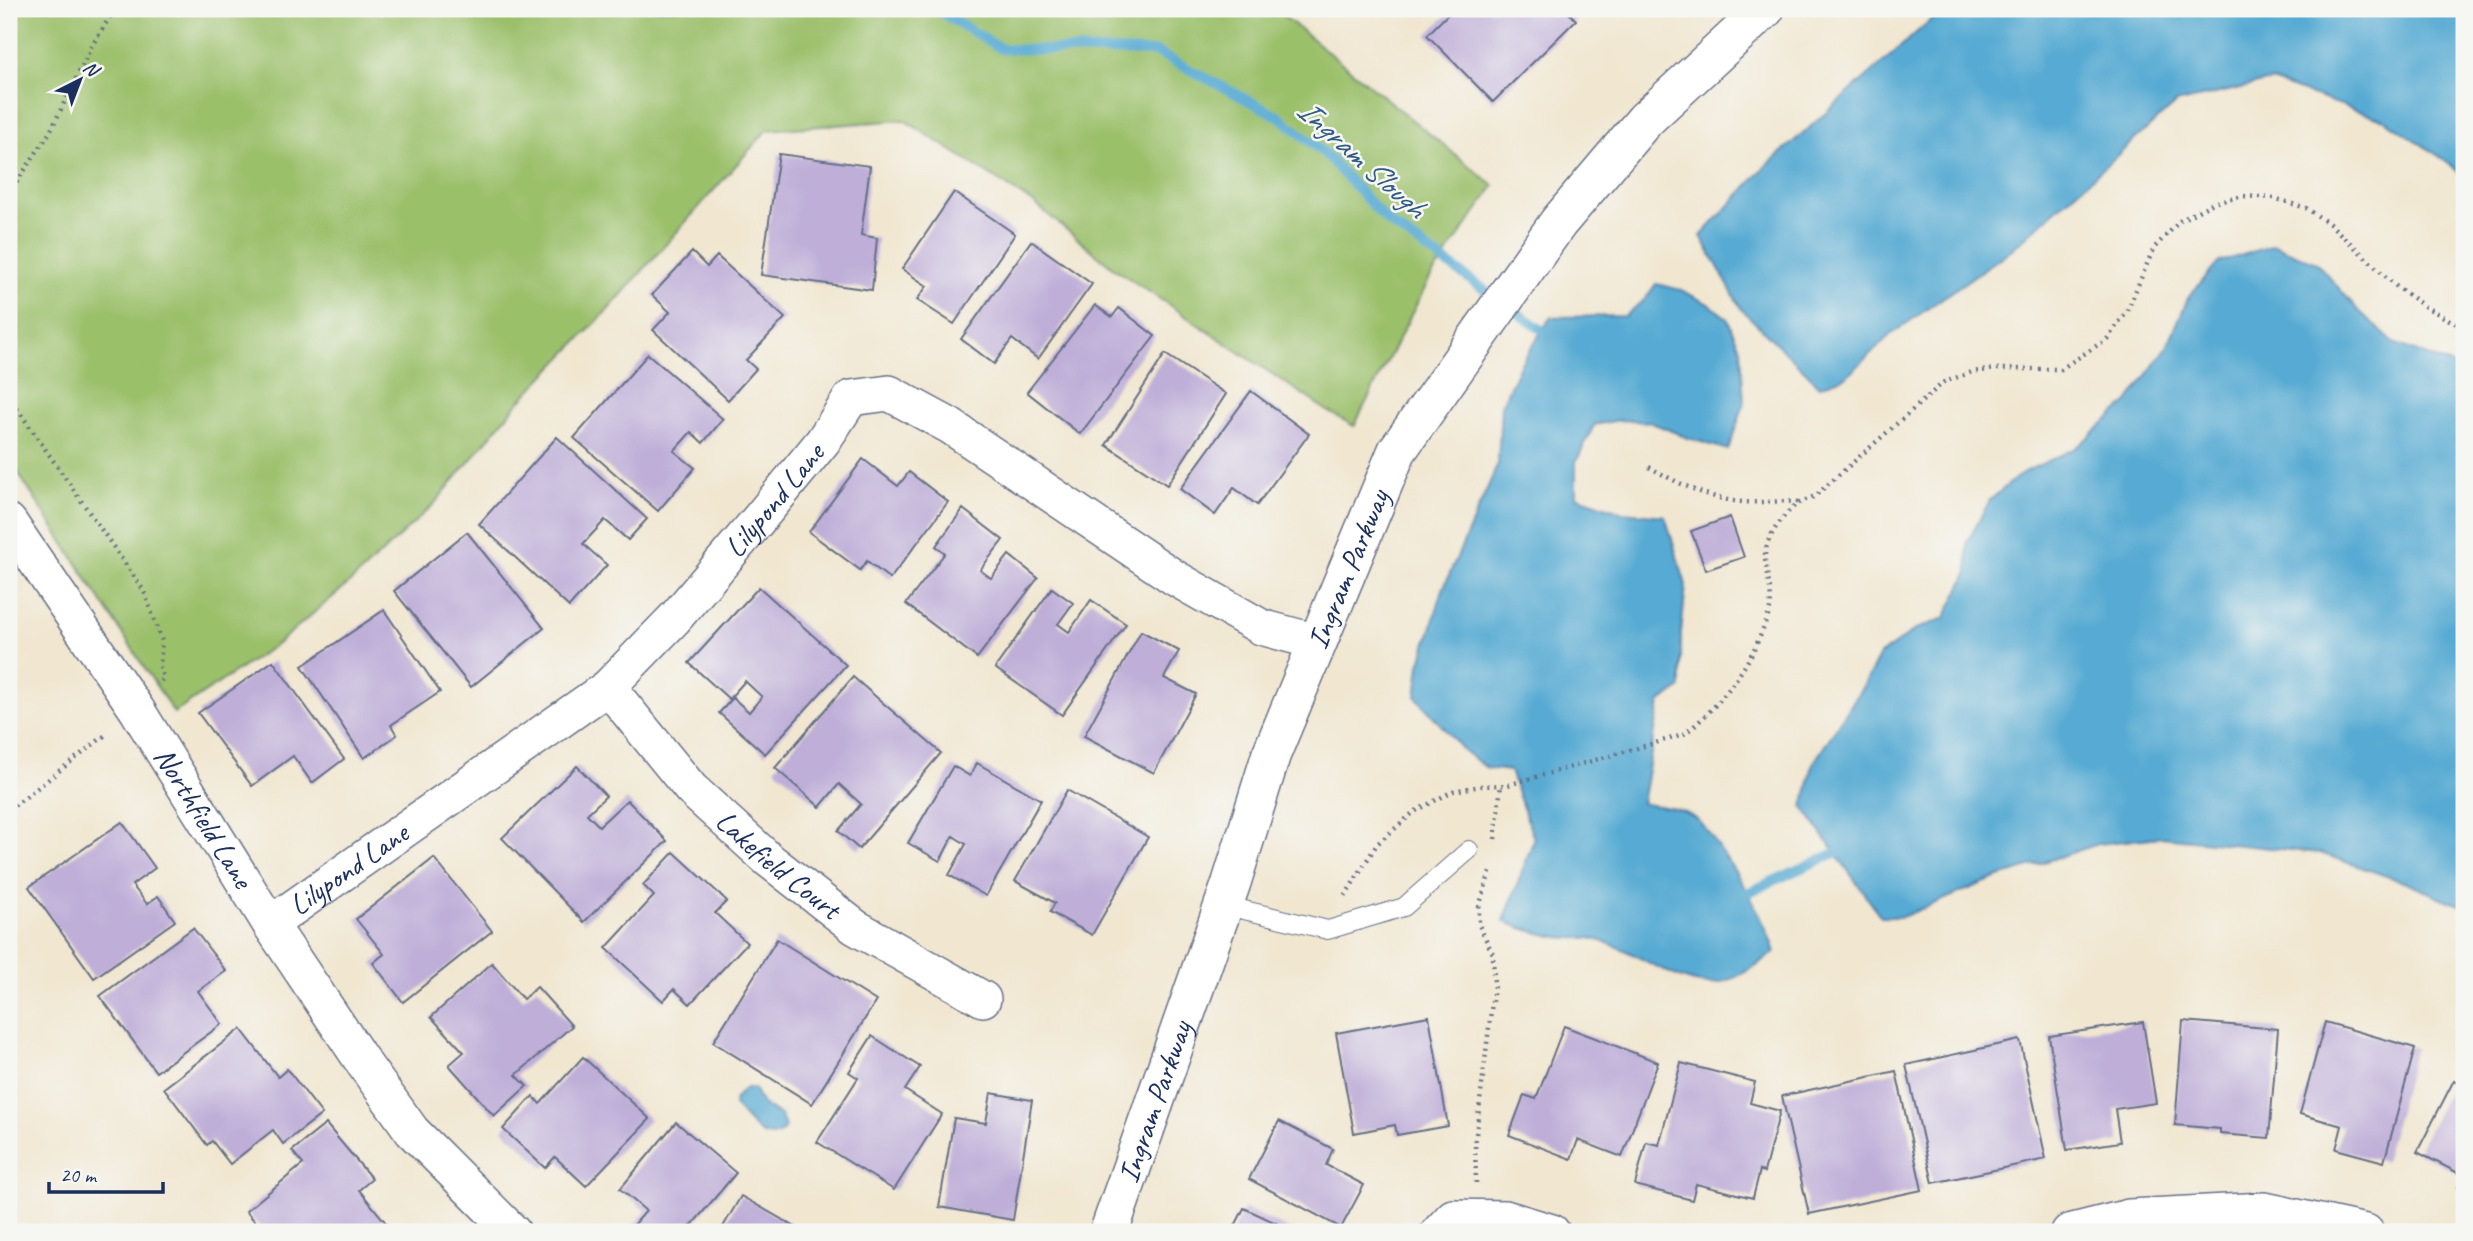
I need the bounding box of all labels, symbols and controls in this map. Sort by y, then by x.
north arrow [46,46,116,116]
text: N [78,55,106,83]
water label: Ingram Slough [1289,90,1436,228]
street label: Lilypond Lane [716,434,834,565]
street label: Ingram Parkway [1298,483,1398,654]
street label: Northfield Lane [146,740,263,897]
street label: Lakefield Court [708,802,851,929]
street label: Lilypond Lane [282,813,417,924]
street label: Ingram Parkway [1109,1014,1201,1187]
scale bar [49,1150,163,1194]
text: 20 m [60,1162,98,1188]

